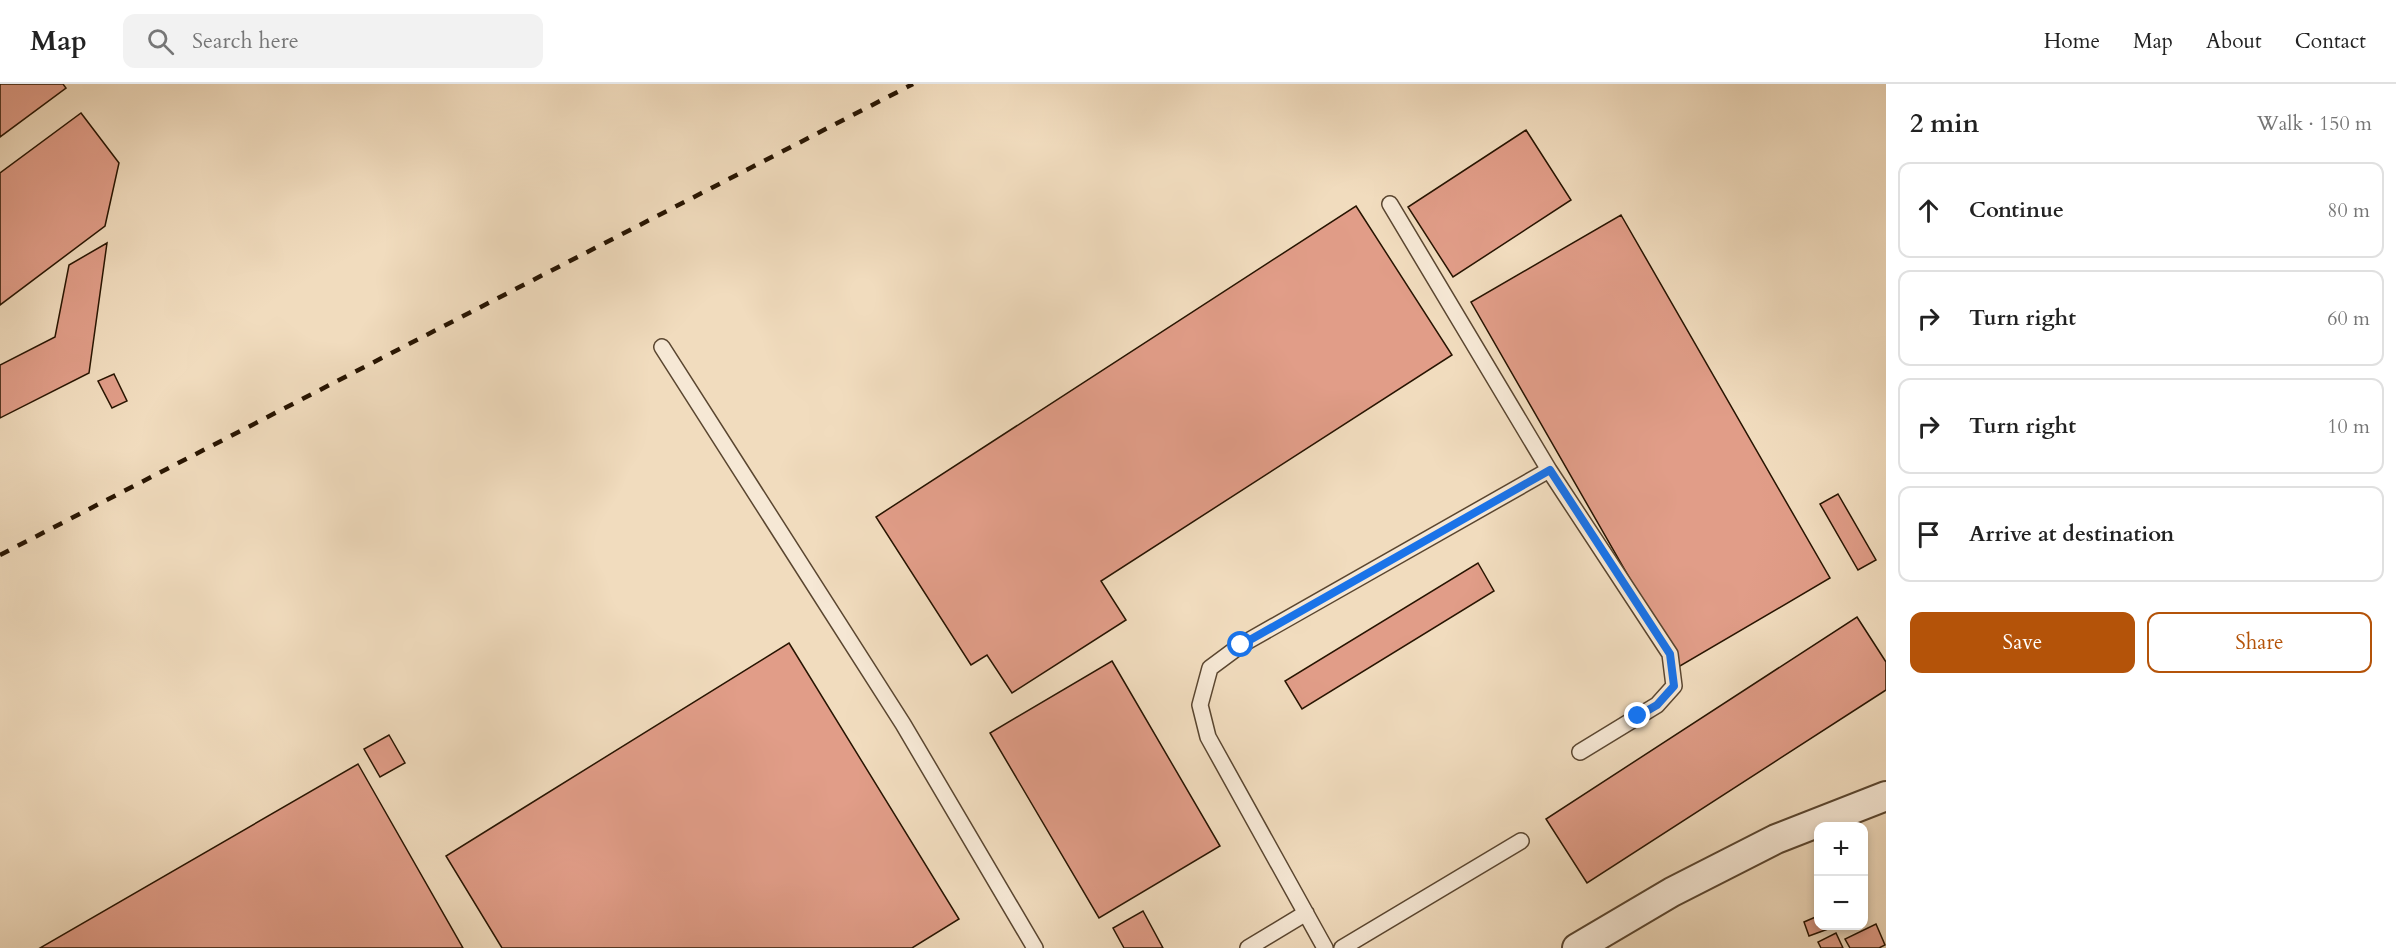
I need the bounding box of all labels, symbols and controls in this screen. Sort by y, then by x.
search box [123,14,543,68]
text: Map [30,22,87,60]
icon: search [144,25,177,58]
text: Search here [192,26,299,56]
text: Home [2044,27,2100,56]
text: Map [2133,27,2173,56]
text: About [2206,27,2262,56]
text: Contact [2295,27,2366,56]
text: 2 min [1910,106,1979,141]
text: Walk · 150 m [2257,110,2372,137]
icon: ahead [1912,194,1945,227]
text: Continue [1969,195,2064,225]
text: 80 m [2327,197,2370,224]
icon: right [1912,302,1945,335]
text: Turn right [1969,303,2076,333]
text: 60 m [2327,305,2370,332]
icon: right [1912,410,1945,443]
text: Turn right [1969,411,2076,441]
text: 10 m [2327,413,2370,440]
icon: arrive [1912,518,1945,551]
text: Arrive at destination [1969,519,2174,549]
button: Save [1910,612,2135,673]
button: Share [2147,612,2372,673]
route start [1227,631,1253,657]
route end [1624,702,1650,728]
map controls [1814,822,1868,930]
button: + [1814,822,1868,876]
button: − [1814,876,1868,930]

